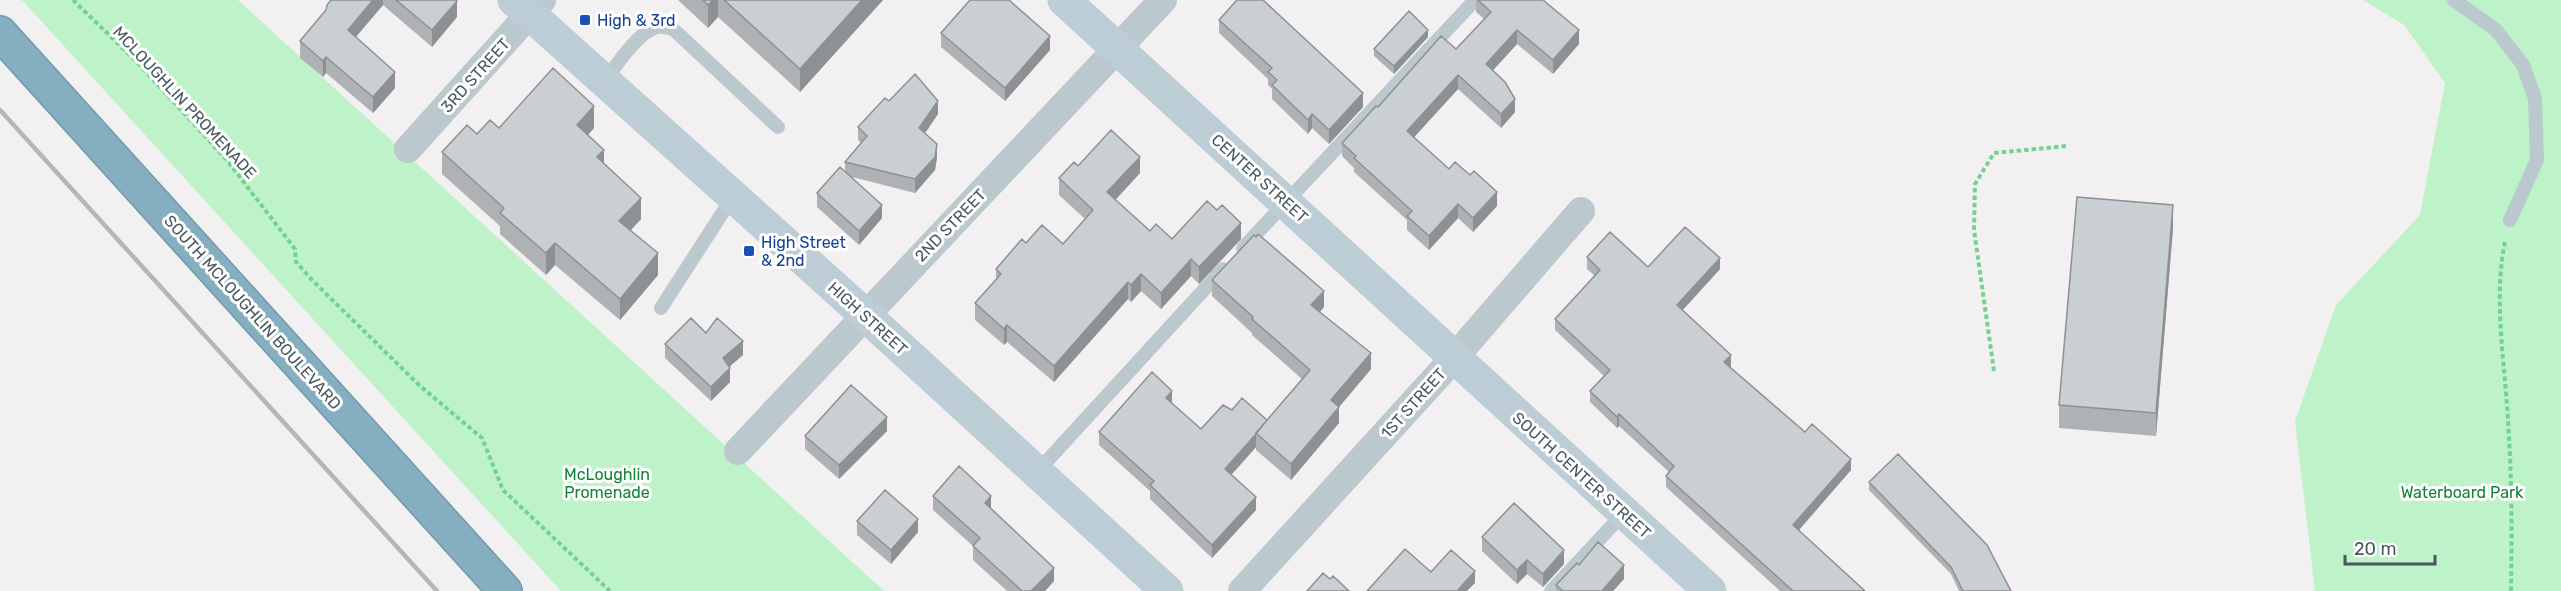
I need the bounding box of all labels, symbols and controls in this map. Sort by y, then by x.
place label: High & 3rd [597,11,676,30]
marker: High & 3rd [578,13,592,27]
street label: MCLOUGHLIN PROMENADE [109,22,260,183]
street label: 3RD STREET [437,34,514,116]
street label: CENTER STREET [1208,130,1312,227]
street label: 2ND STREET [911,185,990,266]
street label: SOUTH MCLOUGHLIN BOULEVARD [160,211,345,413]
place label: High Street & 2nd [761,233,846,270]
marker: High Street & 2nd [742,244,756,258]
street label: HIGH STREET [824,278,911,359]
street label: 1ST STREET [1377,364,1450,442]
street label: SOUTH CENTER STREET [1509,408,1655,543]
park label: McLoughlin Promenade [564,465,650,502]
park label: Waterboard Park [2401,483,2524,502]
scale bar [2345,528,2435,566]
text: 20 m [2354,538,2396,560]

